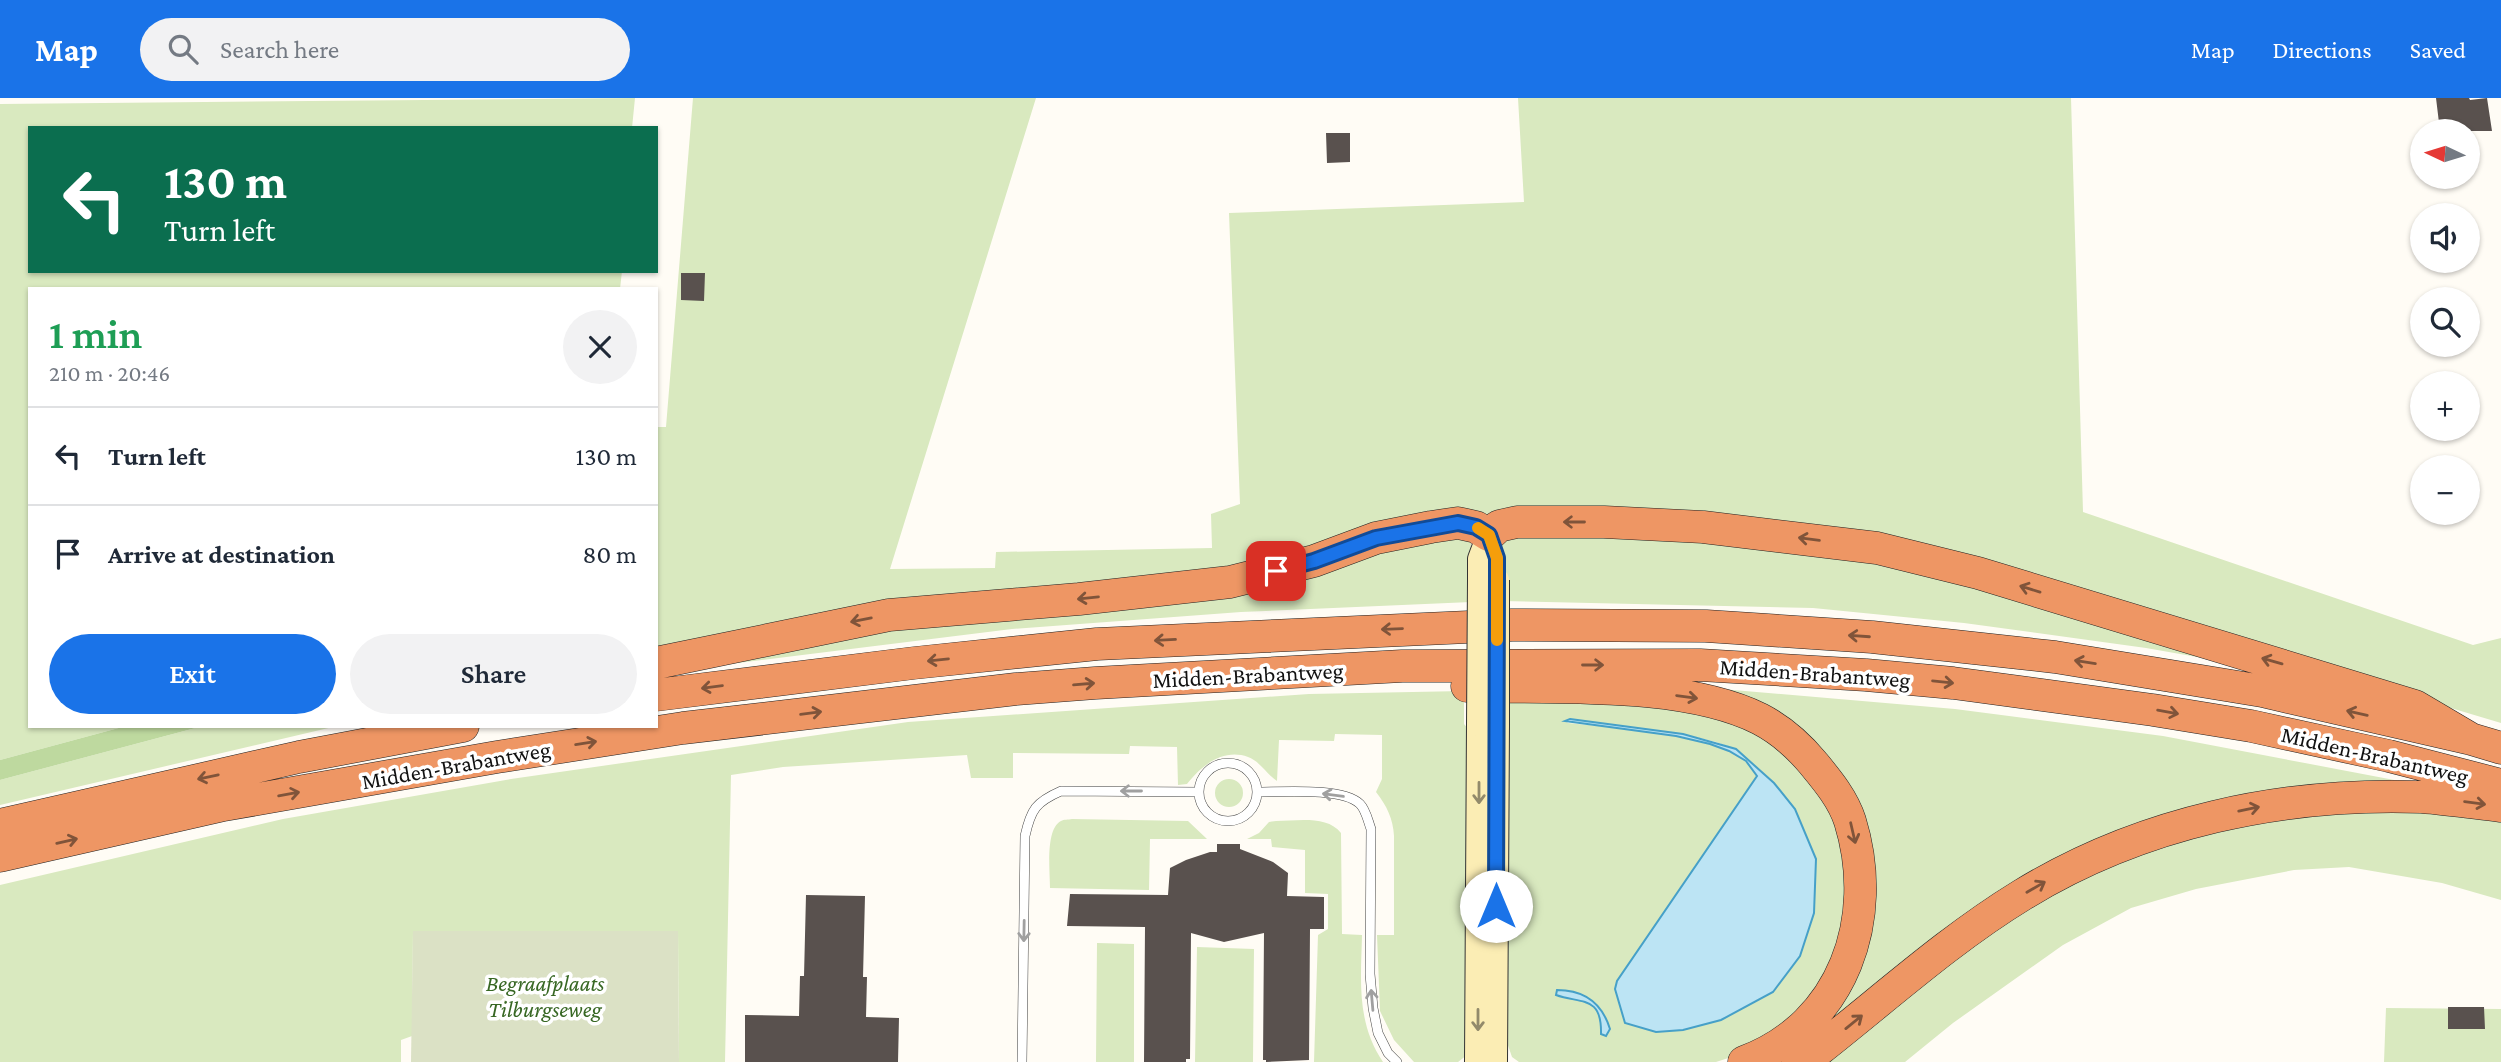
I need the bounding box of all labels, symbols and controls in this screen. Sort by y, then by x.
search box [140,18,630,81]
icon: search [164,30,202,68]
text: Map [35,31,98,68]
text: Search here [220,35,339,64]
text: Map [2191,36,2235,63]
text: Directions [2273,36,2372,63]
text: Saved [2410,36,2466,63]
north arrow [2410,119,2480,189]
map controls [2410,119,2480,525]
icon: left [49,154,140,245]
text: 130 m [164,154,287,209]
button: sound [2410,203,2480,273]
text: Turn left [164,212,275,248]
button: search [2410,287,2480,357]
text: 1 min [49,310,142,357]
button: close [563,310,637,384]
text: 210 m · 20:46 [49,360,170,386]
button: + [2410,371,2480,441]
icon: left [49,437,87,475]
text: Turn left [108,442,206,471]
text: 130 m [576,442,637,471]
button: − [2410,455,2480,525]
one-way arrow [1562,515,1585,529]
one-way arrow [1798,533,1820,546]
icon: arrive [49,535,87,573]
text: Arrive at destination [108,540,335,569]
text: 80 m [583,540,637,569]
pin [1246,541,1306,601]
icon: arrive [1257,552,1295,590]
one-way arrow [2020,581,2042,594]
one-way arrow [1077,592,1100,605]
one-way arrow [850,614,873,627]
one-way arrow [1381,623,1404,636]
one-way arrow [1848,629,1871,642]
button: Exit [49,634,336,714]
button: Share [350,634,637,714]
one-way arrow [1154,634,1177,647]
street label: Midden-Brabantweg [1719,653,1911,693]
one-way arrow [927,654,950,667]
one-way arrow [2261,654,2283,667]
one-way arrow [2074,655,2097,668]
street label: Midden-Brabantweg [1152,657,1344,693]
one-way arrow [1582,658,1605,672]
one-way arrow [1931,676,1953,689]
one-way arrow [1072,677,1095,690]
one-way arrow [702,681,724,694]
one-way arrow [1675,691,1698,704]
one-way arrow [2346,705,2369,719]
one-way arrow [799,706,822,719]
one-way arrow [2156,706,2179,719]
street label: Midden-Brabantweg [2279,721,2471,789]
street label: Midden-Brabantweg [360,736,552,794]
one-way arrow [574,736,597,749]
one-way arrow [197,770,220,784]
one-way arrow [1472,781,1485,804]
one-way arrow [1120,784,1143,798]
one-way arrow [277,787,300,800]
one-way arrow [1323,788,1345,801]
one-way arrow [2463,797,2486,810]
one-way arrow [2237,802,2260,816]
one-way arrow [1846,821,1860,844]
one-way arrow [55,834,78,847]
position arrow [1459,869,1533,943]
one-way arrow [2025,879,2045,893]
one-way arrow [1017,920,1031,943]
park label: Begraafplaats Tilburgseweg [486,970,605,1022]
one-way arrow [1366,989,1379,1012]
one-way arrow [1471,1008,1485,1031]
one-way arrow [1844,1015,1862,1030]

